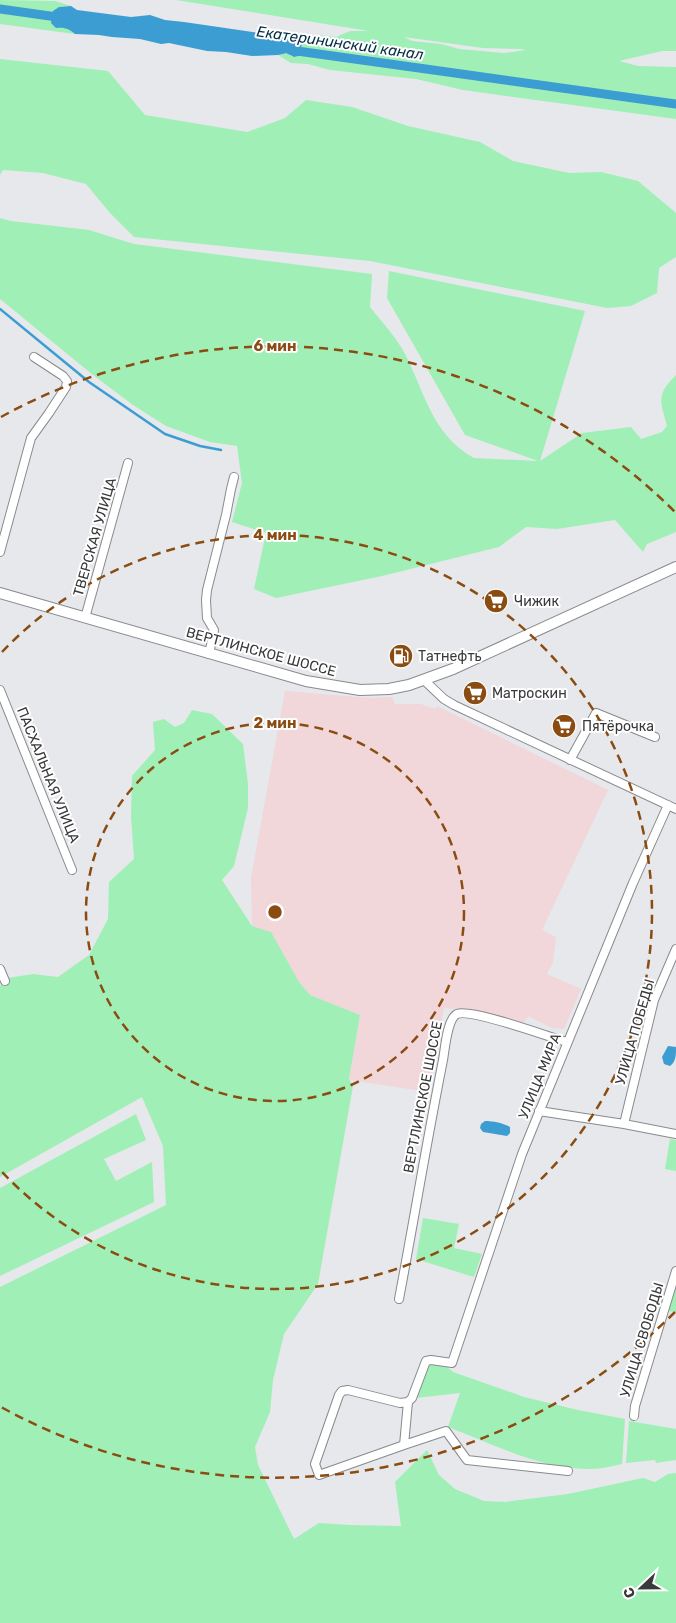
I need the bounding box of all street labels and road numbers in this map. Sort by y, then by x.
street label: ТВЕРСКАЯ УЛИЦА [70,475,120,598]
street label: ВЕРТЛИНСКОЕ ШОССЕ [184,624,338,680]
street label: ПАСХАЛЬНАЯ УЛИЦА [13,705,83,846]
street label: УЛИЦА ПОБЕДЫ [612,977,658,1087]
street label: ВЕРТЛИНСКОЕ ШОССЕ [400,1020,446,1174]
street label: УЛИЦА МИРА [515,1030,565,1121]
street label: УЛИЦА СВОБОДЫ [616,1281,668,1399]

